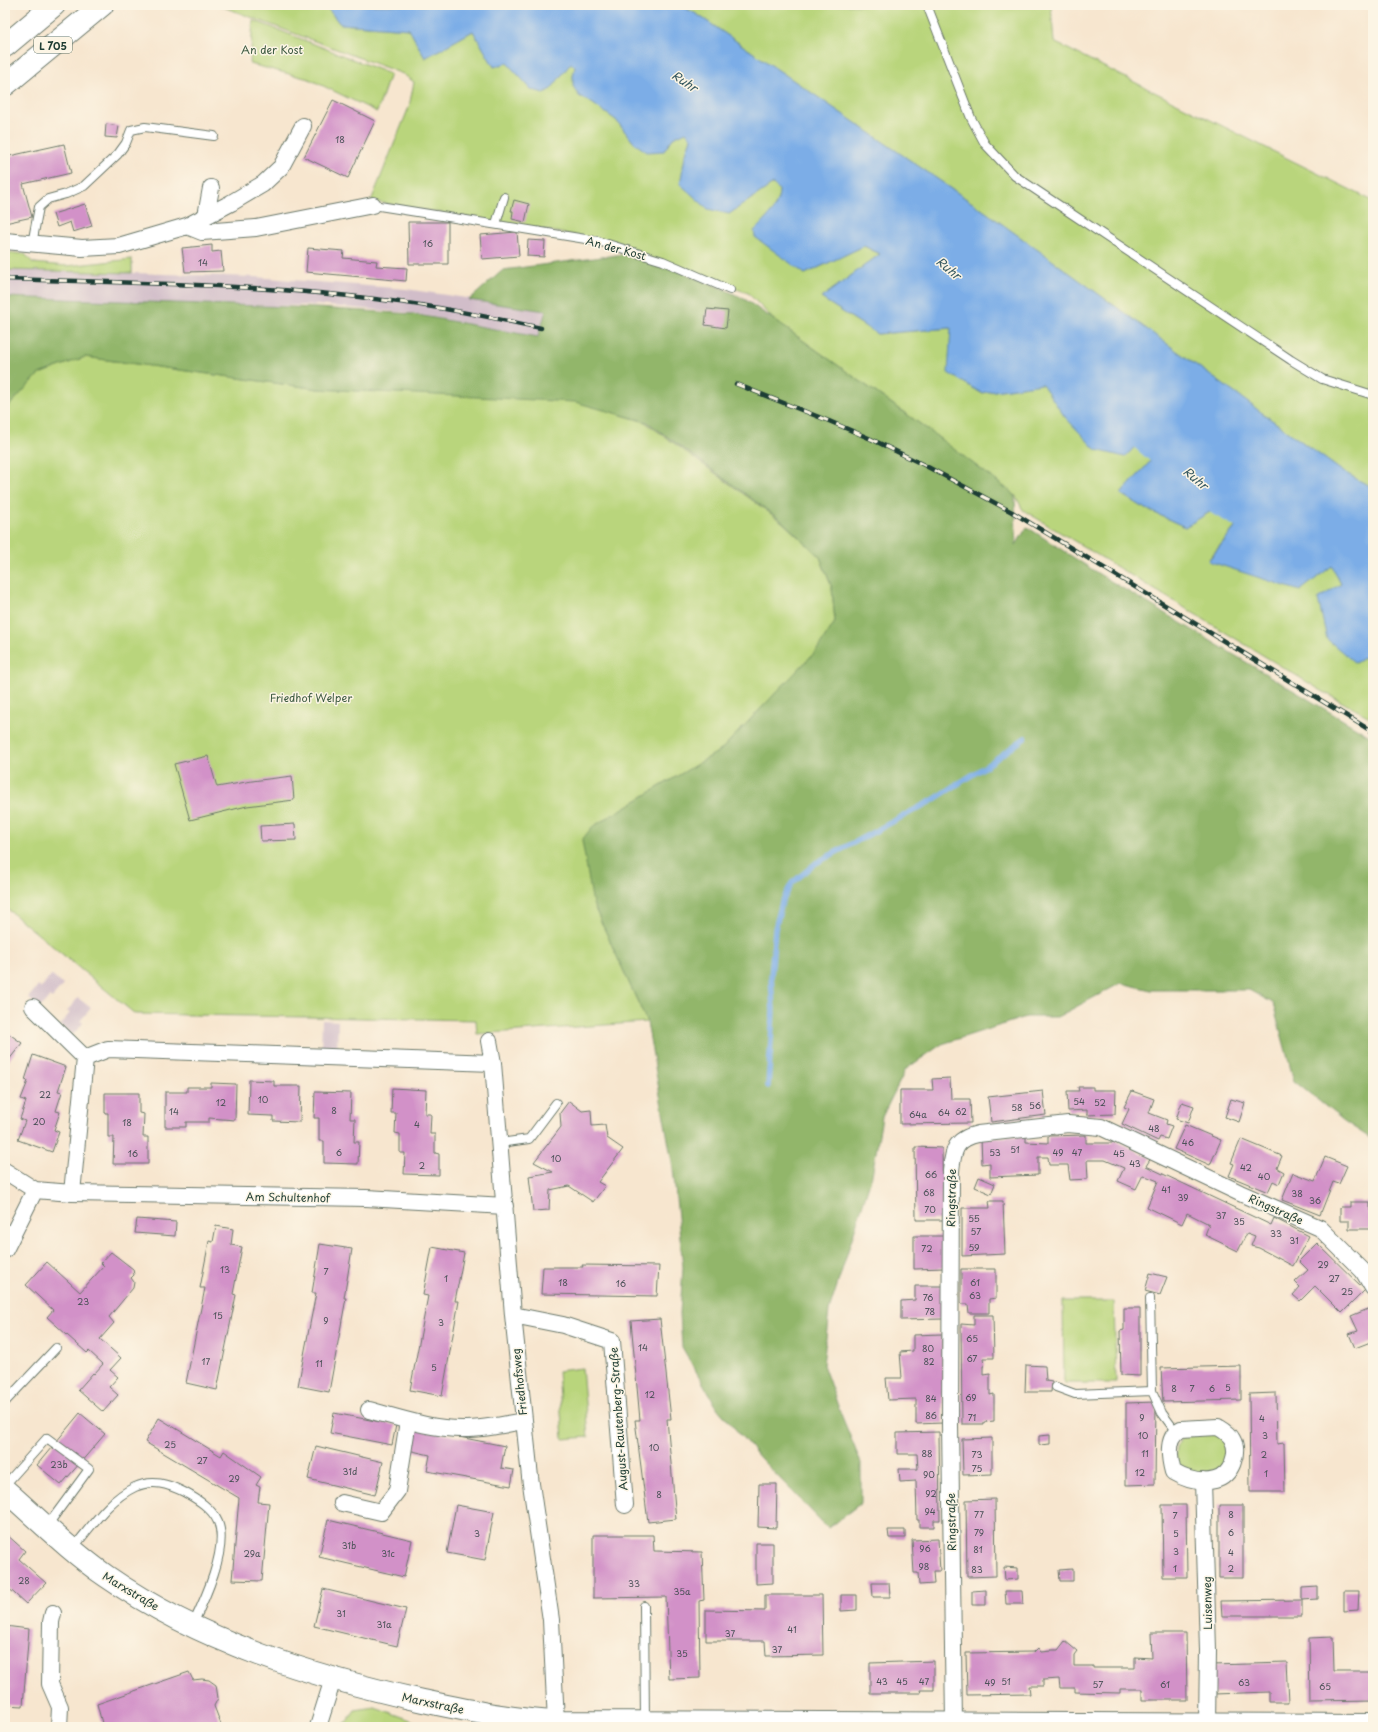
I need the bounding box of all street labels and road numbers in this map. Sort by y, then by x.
road number: L 705 [34,37,72,53]
street label: An der Kost [584,232,649,264]
street label: Ringstraße [942,1169,960,1227]
street label: Am Schultenhof [246,1188,331,1206]
street label: Ringstraße [1246,1189,1306,1229]
street label: August-Rautenberg-Straße [604,1347,631,1491]
street label: Friedhofsweg [507,1348,531,1416]
street label: Ringstraße [942,1493,960,1551]
street label: Marxstraße [100,1567,163,1615]
street label: Luisenweg [1198,1576,1216,1630]
street label: Marxstraße [400,1688,466,1718]

